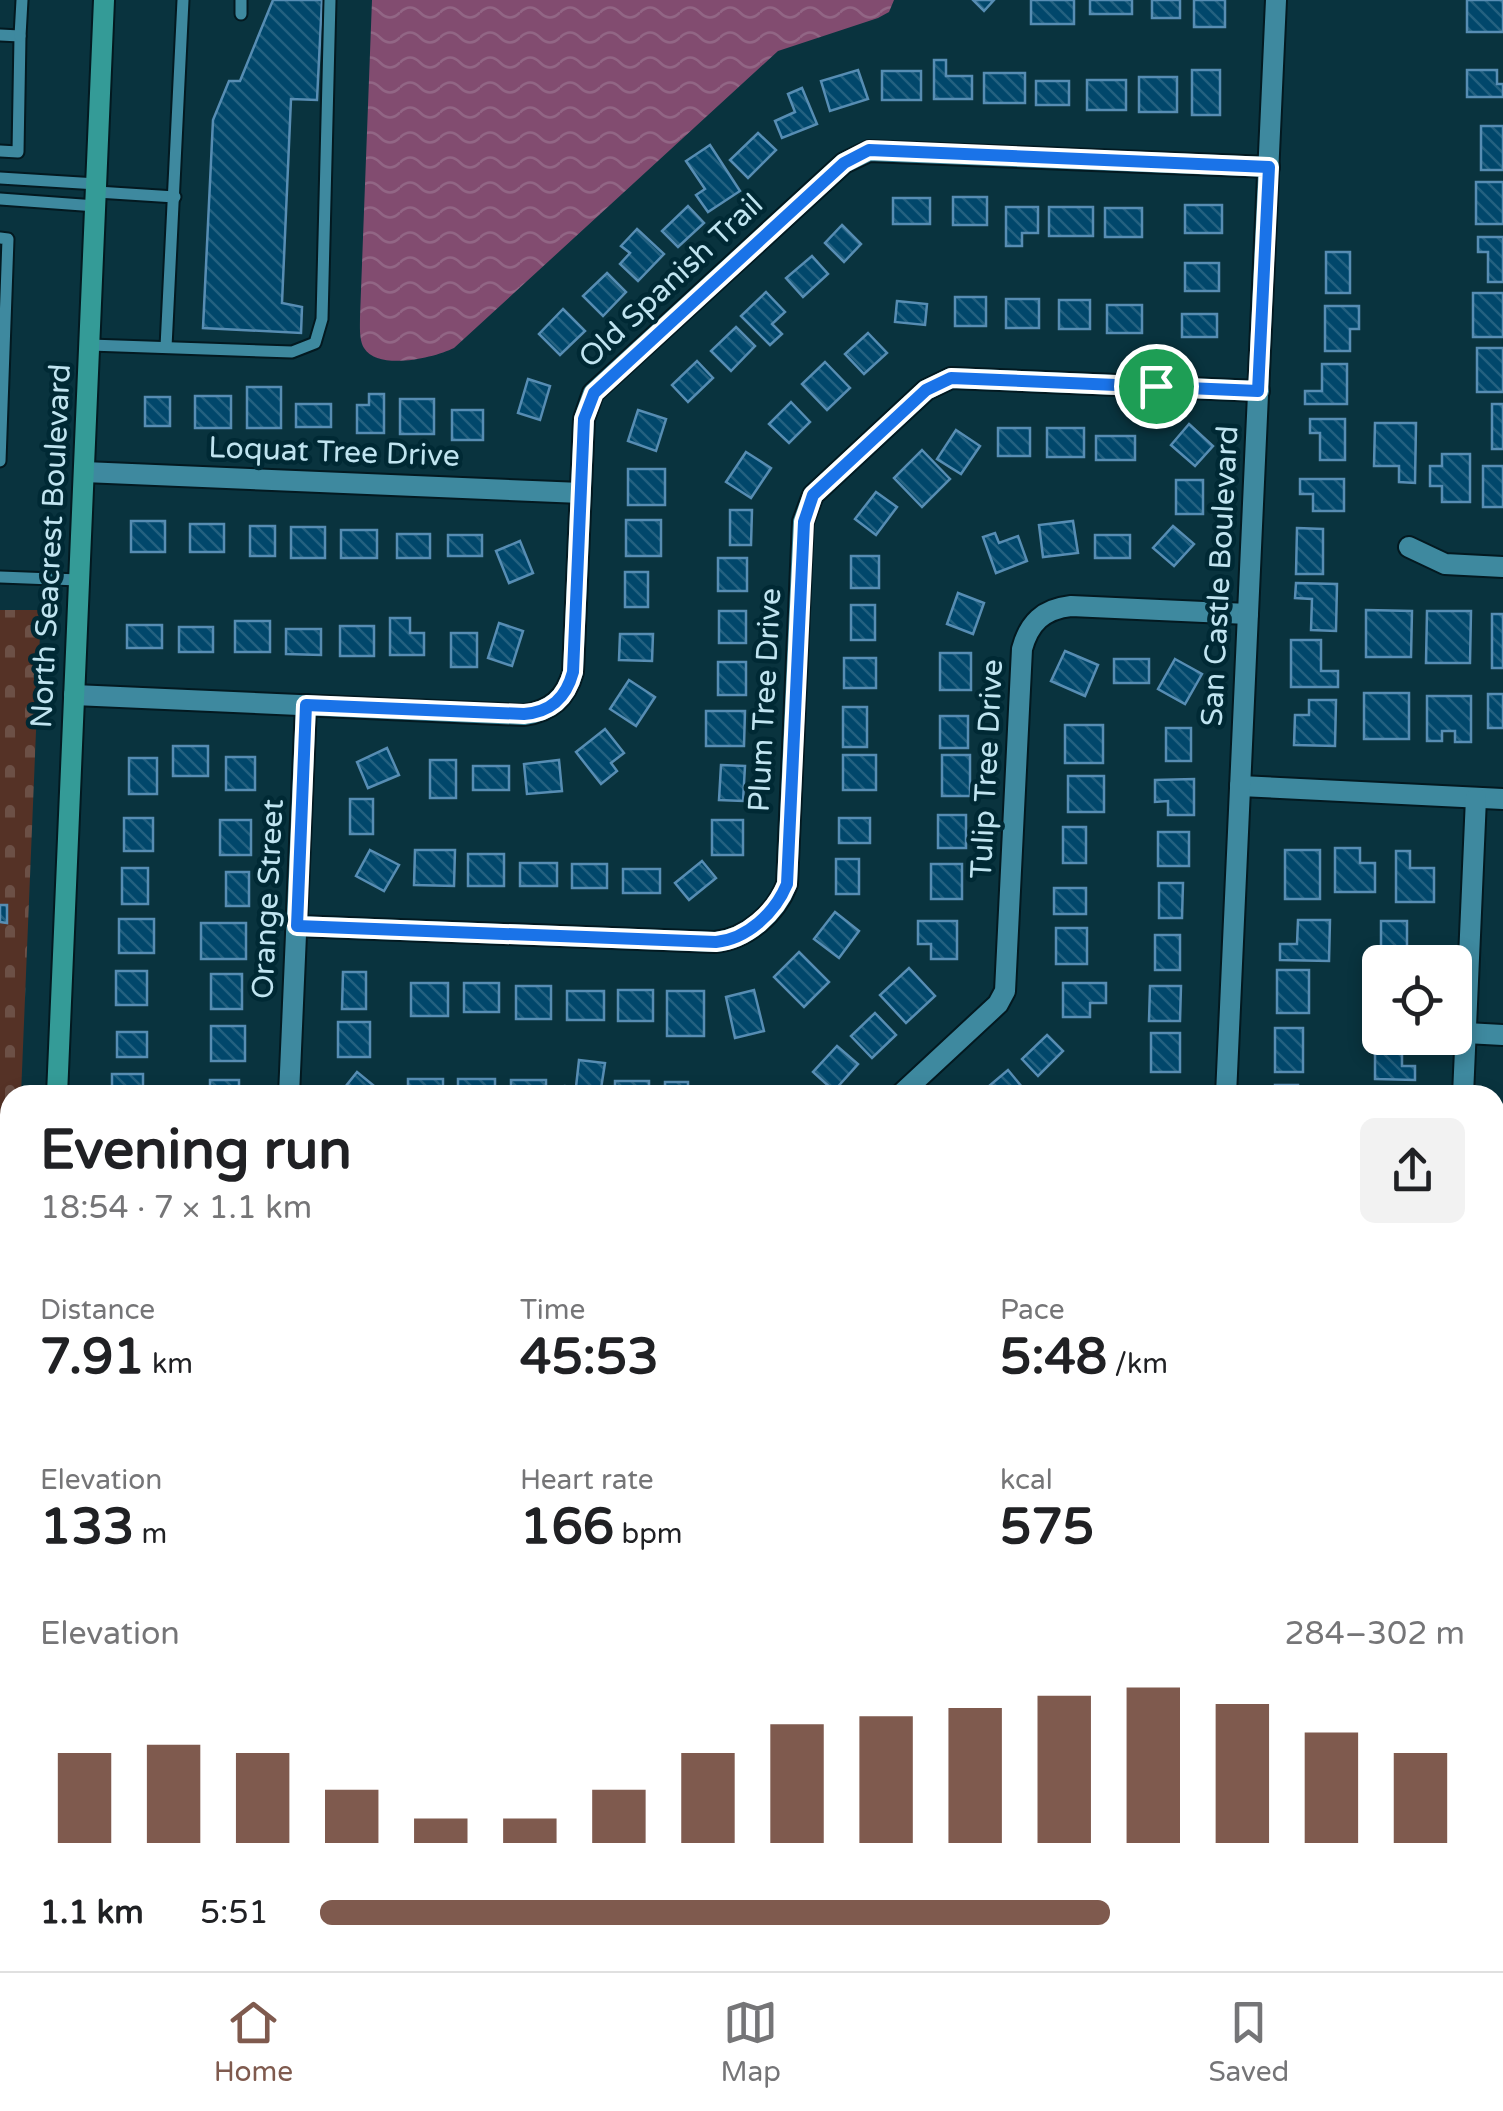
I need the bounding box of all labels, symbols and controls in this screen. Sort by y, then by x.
street label: Old Spanish Trail [571,186,771,376]
pin [1114,344,1199,429]
icon: arrive [1129,359,1184,414]
street label: North Seacrest Boulevard [23,363,79,729]
street label: San Castle Boulevard [1194,425,1246,727]
street label: Loquat Tree Drive [208,429,460,475]
street label: Plum Tree Drive [741,587,789,813]
street label: Tulip Tree Drive [963,658,1011,880]
street label: Orange Street [244,798,292,1000]
map controls [1362,945,1472,1055]
button: locate [1362,945,1472,1055]
text: Evening run [40,1118,352,1184]
button: share [1360,1118,1465,1223]
text: 18:54 · 7 × 1.1 km [40,1189,312,1227]
text: Distance [40,1293,155,1327]
text: Time [520,1293,585,1327]
text: Pace [1000,1293,1064,1327]
text: 7.91 [40,1327,145,1387]
text: 45:53 [520,1327,659,1387]
text: 5:48 [1000,1327,1107,1387]
text: km [145,1347,193,1381]
text: /km [1107,1347,1168,1381]
text: Elevation [40,1463,162,1497]
text: Heart rate [520,1463,654,1497]
text: kcal [1000,1463,1053,1497]
text: 133 [40,1497,134,1557]
text: 166 [520,1497,614,1557]
text: 575 [1000,1497,1094,1557]
text: m [134,1517,167,1551]
text: bpm [614,1517,683,1551]
text: Elevation [40,1615,180,1653]
text: 284–302 m [1285,1615,1465,1653]
text: 1.1 km [40,1894,144,1932]
text: 5:51 [200,1894,269,1932]
tab: Home [214,1995,293,2089]
tab: Map [720,1995,781,2089]
tab: Saved [1208,1995,1289,2089]

